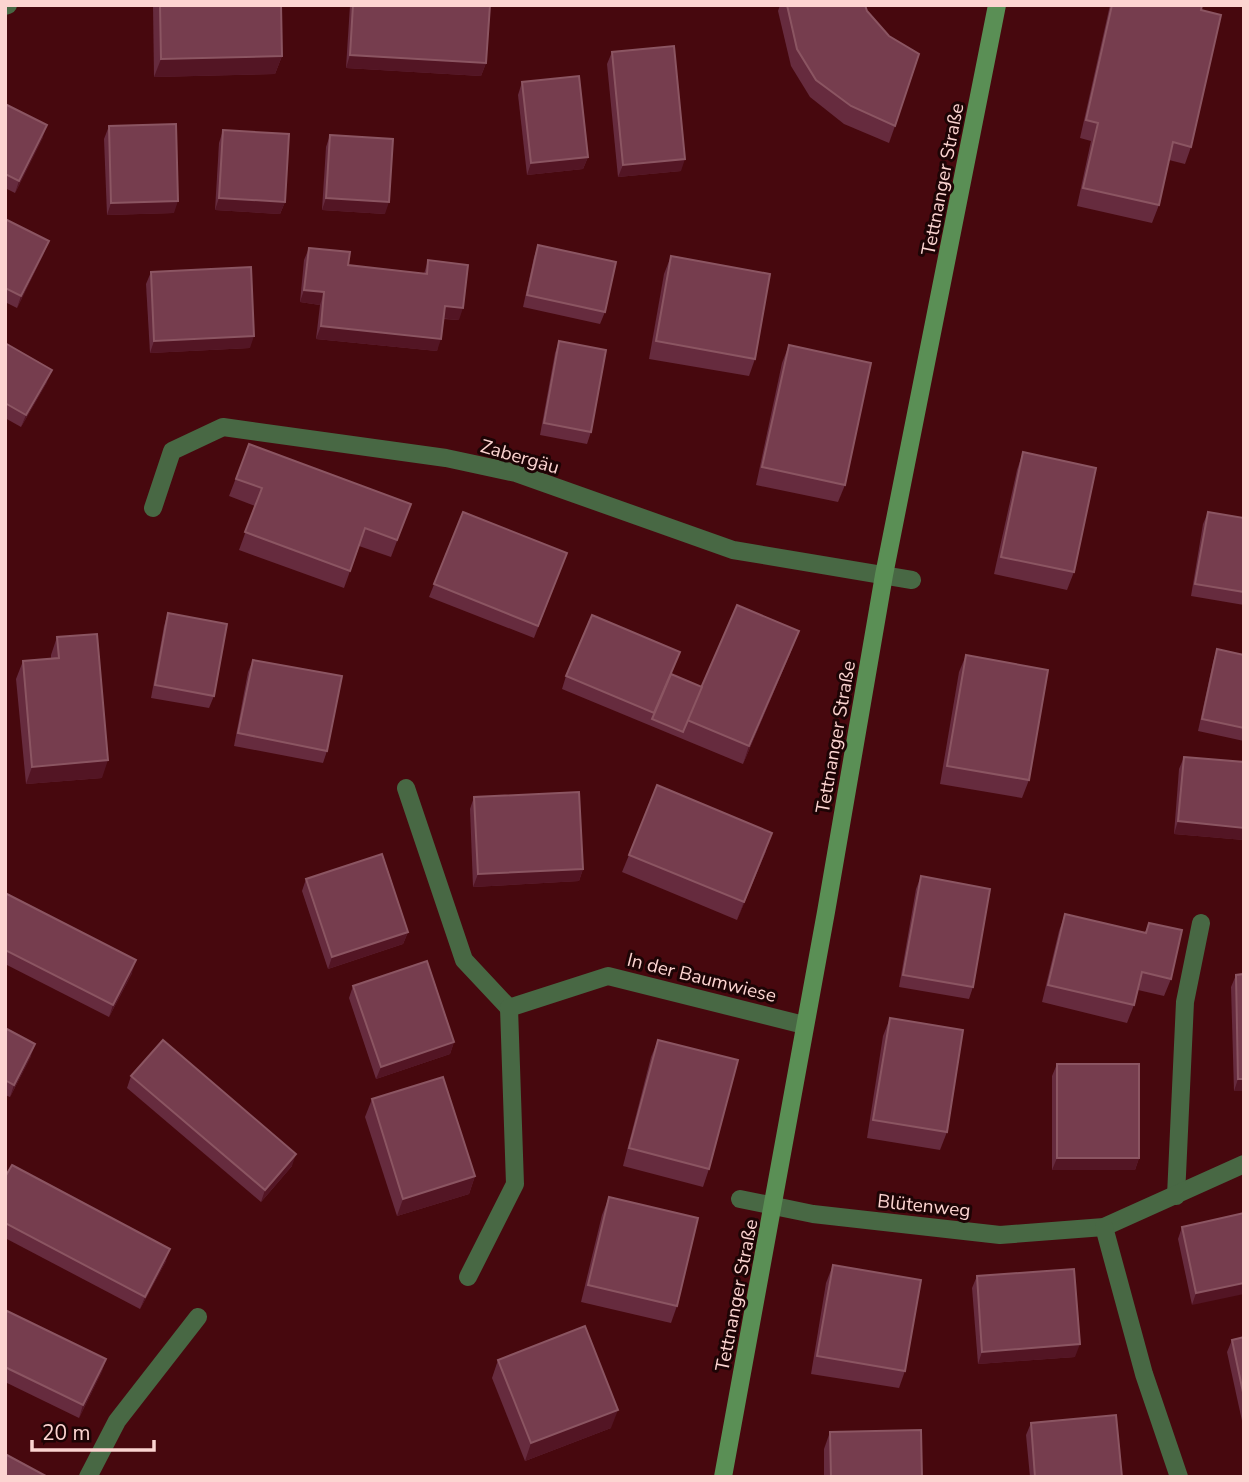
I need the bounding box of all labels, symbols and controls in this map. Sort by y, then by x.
street label: Tettnanger Straße [915,101,970,258]
street label: Zabergäu [477,433,562,481]
street label: Tettnanger Straße [810,659,862,816]
street label: In der Baumwiese [624,947,779,1009]
street label: Blütenweg [876,1188,972,1224]
street label: Tettnanger Straße [709,1217,764,1374]
scale bar [32,1408,154,1452]
text: 20 m [42,1419,91,1447]

